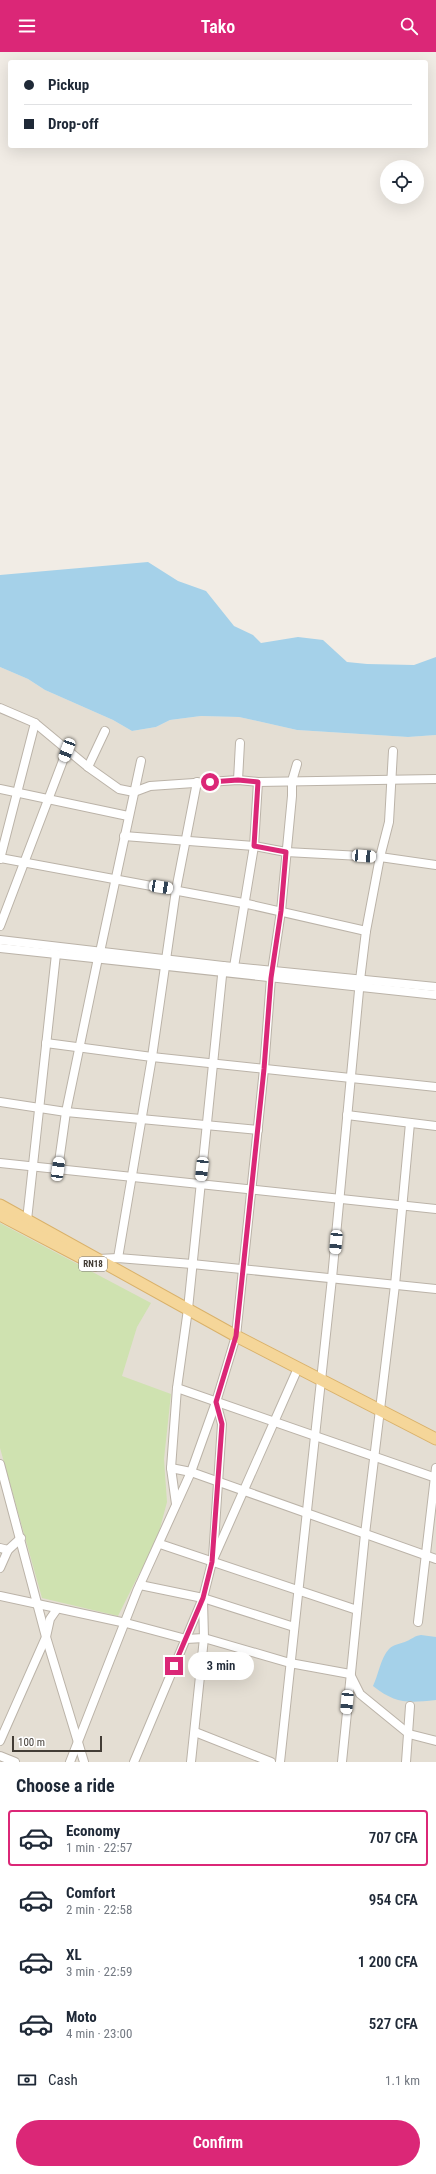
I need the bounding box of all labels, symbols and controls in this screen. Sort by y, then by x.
icon: menu [16,15,38,37]
icon: search [398,15,420,37]
text: Tako [201,16,235,37]
text: Pickup [48,76,89,94]
text: Drop-off [48,115,99,133]
map controls [380,160,424,204]
button: locate [380,160,424,204]
car [57,737,77,763]
route start [201,773,219,791]
car [352,849,376,863]
car [148,879,174,895]
car [50,1156,66,1182]
car [195,1156,209,1182]
car [329,1230,343,1254]
road number: RN18 [79,1257,107,1271]
callout: 3 min [188,1652,254,1680]
route end [165,1657,183,1675]
text: 3 min [207,1658,235,1673]
car [340,1690,354,1714]
scale bar [12,1734,102,1753]
text: 100 m [18,1736,45,1749]
text: Choose a ride [16,1775,115,1796]
icon: car [18,1820,54,1856]
text: Economy [66,1822,120,1840]
text: 707 CFA [369,1829,418,1847]
text: 1 min · 22:57 [66,1840,132,1855]
icon: car [18,1882,54,1918]
text: Comfort [66,1884,115,1902]
text: 954 CFA [369,1891,418,1909]
text: 2 min · 22:58 [66,1902,132,1917]
icon: car [18,1944,54,1980]
text: XL [66,1946,82,1964]
text: 1 200 CFA [358,1953,418,1971]
text: 3 min · 22:59 [66,1964,132,1979]
icon: car [18,2006,54,2042]
text: Moto [66,2008,97,2026]
text: 527 CFA [369,2015,418,2033]
text: 4 min · 23:00 [66,2026,132,2041]
icon: cash [16,2069,38,2091]
text: Cash [48,2071,78,2089]
text: 1.1 km [385,2073,420,2088]
button: Confirm [16,2120,420,2166]

